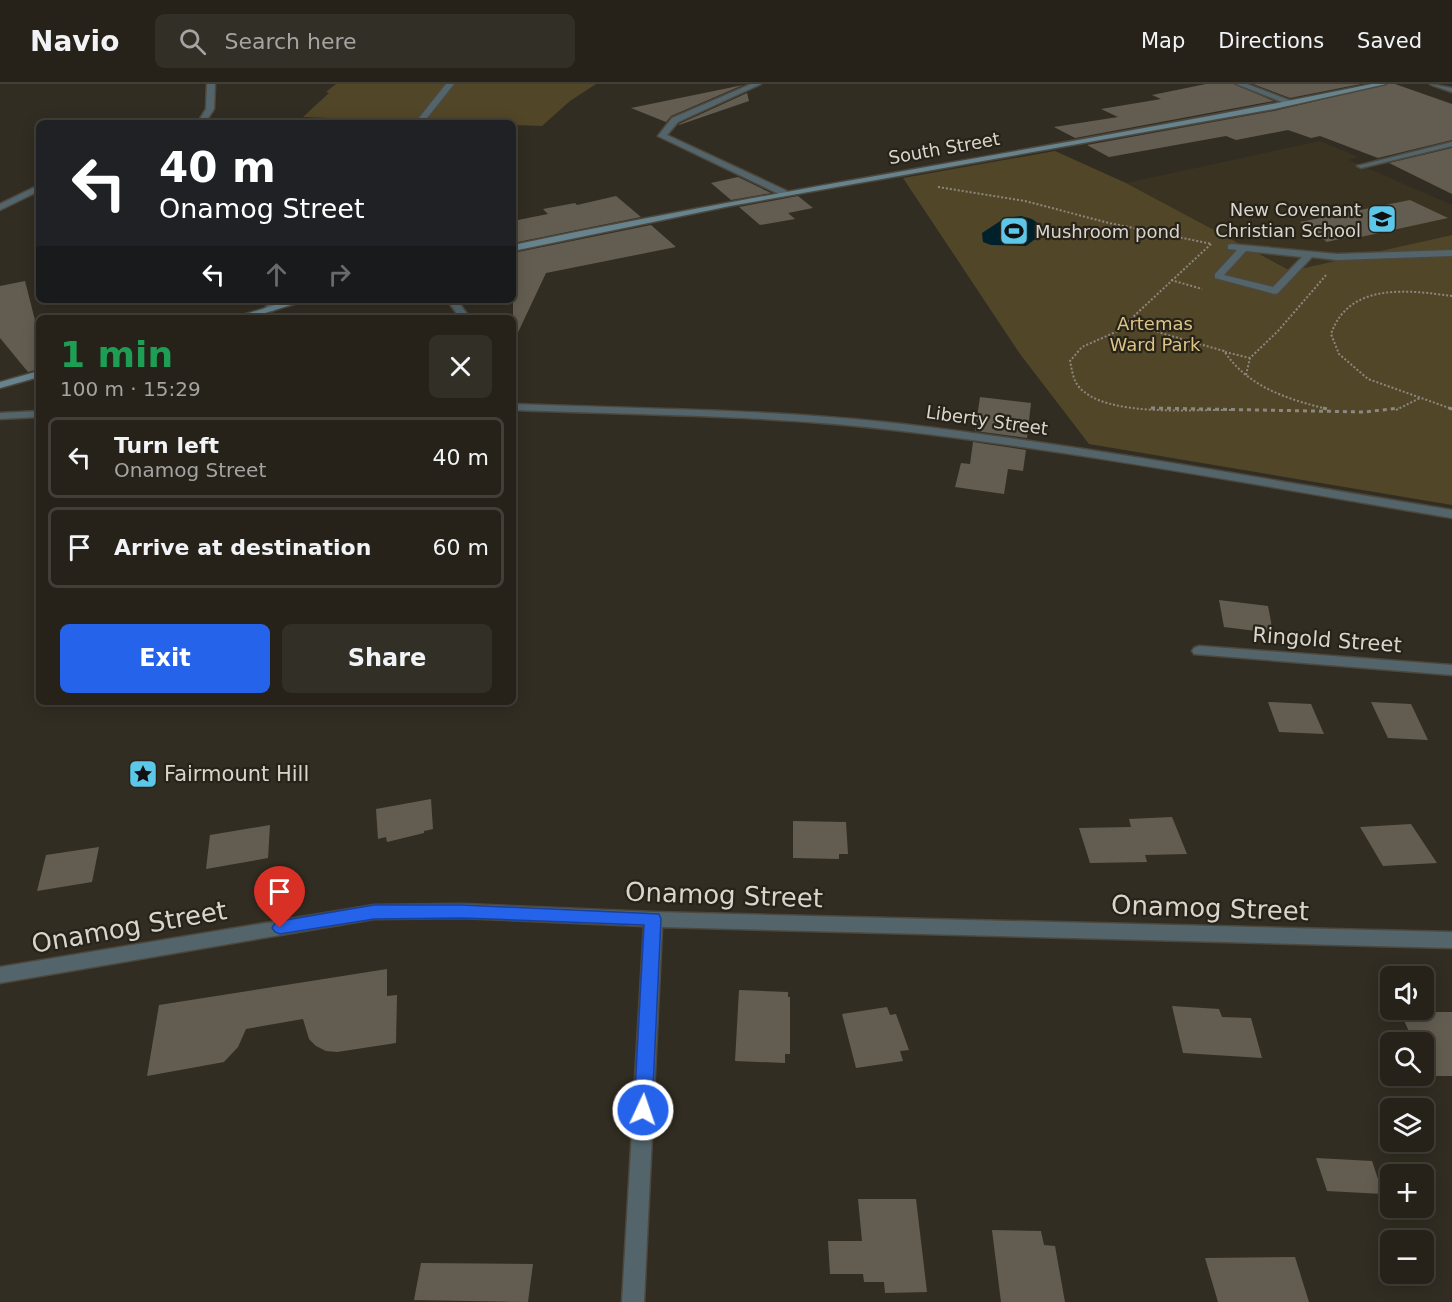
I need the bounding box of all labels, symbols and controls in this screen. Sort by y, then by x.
search box [155,14,575,68]
text: Navio [30,25,119,58]
icon: search [176,25,209,58]
text: Search here [224,29,357,54]
text: Map [1141,29,1185,53]
text: Directions [1218,29,1324,53]
text: Saved [1357,29,1422,53]
street label: South Street [887,128,1001,168]
text: 40 m [159,143,276,192]
icon: left [60,144,138,222]
text: Onamog Street [159,193,365,224]
place label: New Covenant Christian School [1215,199,1361,241]
school or university icon: New Covenant Christian School [1366,203,1398,235]
sports icon: Mushroom pond [998,215,1030,247]
place label: Mushroom pond [1035,221,1180,242]
icon: left [197,258,230,291]
icon: ahead [260,258,293,291]
icon: right [323,258,356,291]
park label: Artemas Ward Park [1110,313,1201,355]
text: 1 min [60,334,173,375]
button: close [429,335,492,398]
text: 100 m · 15:29 [60,377,201,401]
street label: Liberty Street [925,401,1049,439]
text: Turn left [114,433,219,458]
icon: left [63,441,96,474]
text: 40 m [433,445,489,470]
text: Onamog Street [114,458,266,482]
icon: arrive [63,531,96,564]
text: Arrive at destination [114,535,371,560]
text: 60 m [433,535,489,560]
street label: Ringold Street [1252,623,1402,657]
button: Exit [60,624,270,693]
button: Share [282,624,492,693]
place icon: Fairmount Hill [127,758,159,790]
place label: Fairmount Hill [164,762,309,786]
pin [254,866,305,928]
icon: arrive [263,875,296,908]
street label: Onamog Street [625,877,823,913]
street label: Onamog Street [1111,890,1309,926]
street label: Onamog Street [29,895,229,959]
map controls [1380,966,1434,1284]
button: sound [1380,966,1434,1020]
button: search [1380,1032,1434,1086]
position arrow [611,1078,675,1142]
button: layers [1380,1098,1434,1152]
button: + [1380,1164,1434,1218]
button: − [1380,1230,1434,1284]

